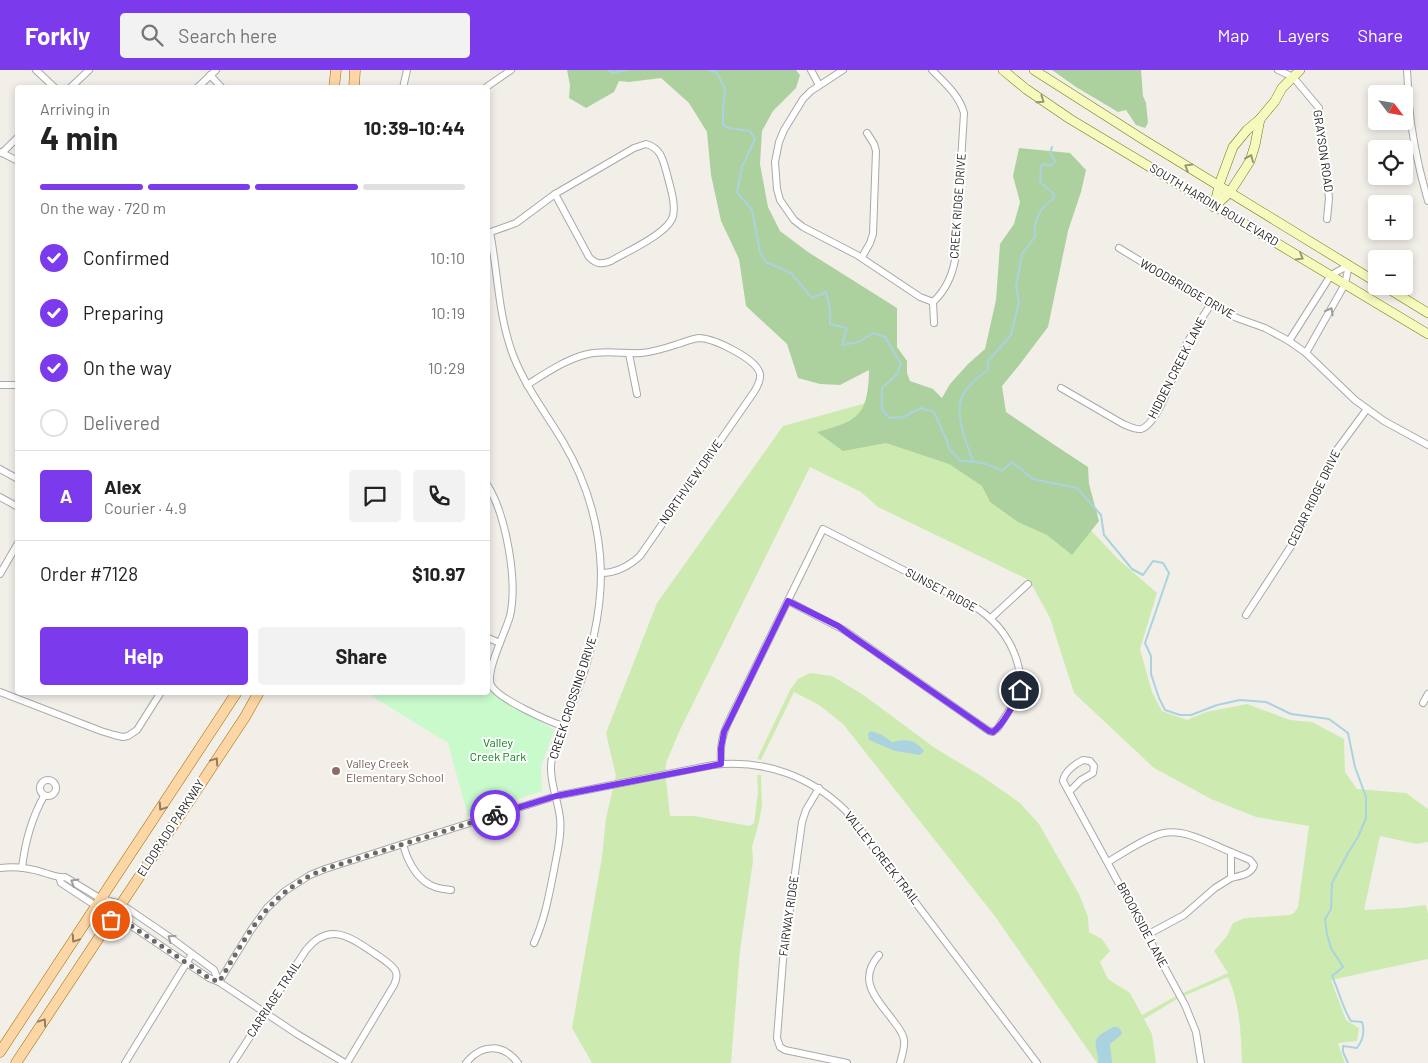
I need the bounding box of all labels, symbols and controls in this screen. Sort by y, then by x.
search box [120,13,470,58]
text: Forkly [25,21,90,50]
icon: search [138,21,166,49]
text: Search here [178,24,277,47]
text: Map [1217,24,1249,46]
text: Layers [1277,24,1330,46]
text: Share [1358,24,1403,46]
north arrow [1368,85,1412,130]
map controls [1368,85,1413,295]
one-way arrow [1035,94,1045,103]
text: Arriving in [40,99,110,118]
street label: GRAYSON ROAD [1311,109,1337,193]
text: 10:39–10:44 [364,116,465,139]
text: 4 min [40,118,118,156]
button: locate [1368,140,1413,185]
street label: CREEK RIDGE DRIVE [946,153,968,259]
one-way arrow [1244,154,1255,163]
street label: SOUTH HARDIN BOULEVARD [1148,160,1282,248]
one-way arrow [1184,163,1193,173]
button: + [1368,195,1413,240]
text: On the way · 720 m [40,198,166,217]
icon: check [40,244,68,272]
text: Confirmed [83,246,170,269]
text: 10:10 [430,248,465,267]
one-way arrow [1294,250,1303,260]
button: − [1368,250,1413,295]
street label: WOODBRIDGE DRIVE [1138,255,1237,321]
icon: check [40,299,68,327]
text: Preparing [83,301,164,324]
text: 10:19 [431,303,465,322]
one-way arrow [1323,307,1333,316]
street label: HIDDEN CREEK LANE [1144,314,1208,421]
icon: check [40,354,68,382]
text: On the way [83,356,172,379]
text: 10:29 [428,358,465,377]
text: Delivered [83,411,160,434]
street label: NORTHVIEW DRIVE [656,436,725,526]
street label: CEDAR RIDGE DRIVE [1284,447,1343,548]
button: chat [349,470,401,522]
button: phone [413,470,465,522]
text: Alex [104,475,142,498]
text: A [60,484,72,507]
text: Courier · 4.9 [104,498,187,517]
text: Order #7128 [40,562,138,585]
text: $10.97 [412,562,465,585]
street label: SUNSET RIDGE [903,564,980,614]
button: Help [40,627,248,685]
button: Share [258,627,465,685]
street label: CREEK CROSSING DRIVE [546,635,598,761]
pin [999,669,1041,711]
icon: home [1006,676,1034,704]
park label: Valley Creek Park [470,735,526,763]
place label: Valley Creek Elementary School [346,756,444,784]
one-way arrow [209,757,218,767]
marker: Valley Creek Elementary School [330,765,342,777]
street label: ELDORADO PARKWAY [134,776,207,879]
courier [470,790,520,840]
one-way arrow [159,801,168,810]
icon: bike [481,801,509,829]
street label: VALLEY CREEK TRAIL [842,808,924,907]
street label: FAIRWAY RIDGE [775,875,801,957]
one-way arrow [71,879,80,889]
street label: BROOKSIDE LANE [1115,880,1171,969]
pin [90,899,132,941]
icon: bag [97,906,125,934]
one-way arrow [71,934,81,943]
one-way arrow [167,935,177,944]
street label: CARRIAGE TRAIL [243,957,303,1039]
one-way arrow [37,1019,46,1028]

